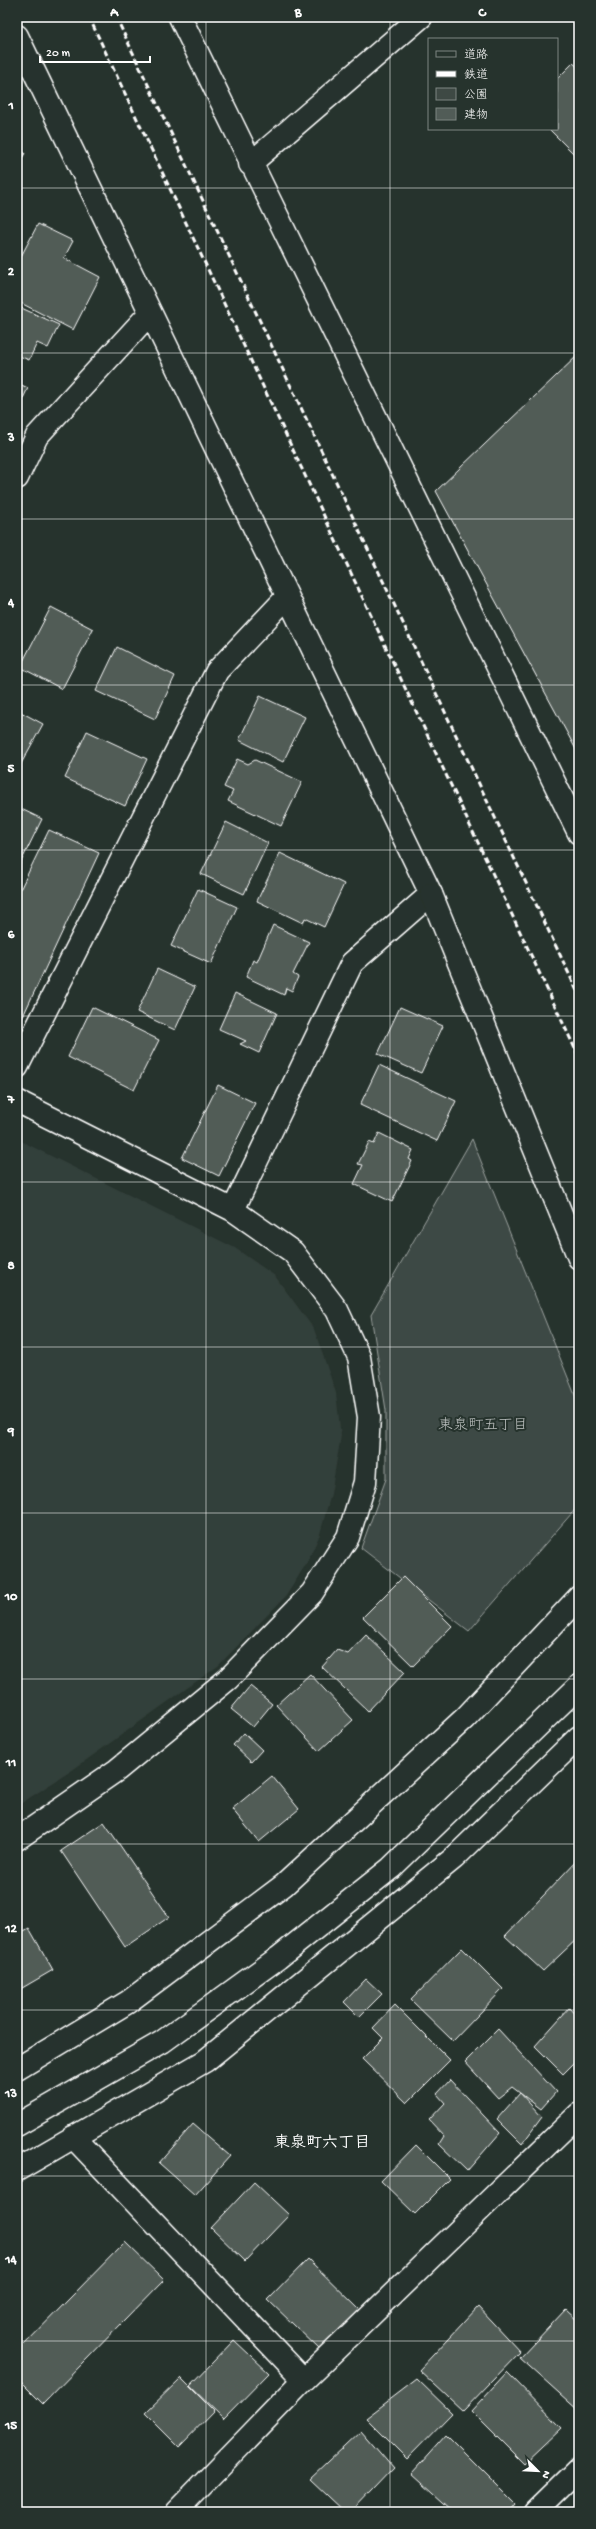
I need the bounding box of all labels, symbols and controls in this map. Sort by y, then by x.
text: A [109,6,119,21]
text: B [294,6,303,21]
text: C [477,6,487,21]
scale bar [40,38,150,64]
legend [428,38,558,130]
text: 20 m [46,47,71,61]
text: 道路 [464,48,488,63]
text: 鉄道 [464,68,488,83]
text: 公園 [464,88,488,103]
text: 1 [7,99,14,114]
text: 建物 [464,108,488,123]
text: 2 [8,265,15,280]
text: 3 [7,431,15,446]
text: 4 [7,596,15,611]
text: 5 [8,762,15,777]
text: 6 [8,928,15,943]
text: 7 [7,1093,16,1108]
text: 8 [7,1259,15,1274]
park label: 東泉町五丁目 [438,1416,528,1435]
text: 9 [7,1425,15,1440]
text: 10 [4,1590,18,1605]
text: 11 [5,1756,16,1771]
text: 12 [4,1922,17,1937]
text: 13 [4,2087,17,2102]
district label: 東泉町六丁目 [274,2133,370,2154]
text: 14 [4,2253,18,2268]
text: 15 [4,2419,17,2434]
north arrow [518,2451,558,2491]
text: N [538,2469,552,2480]

